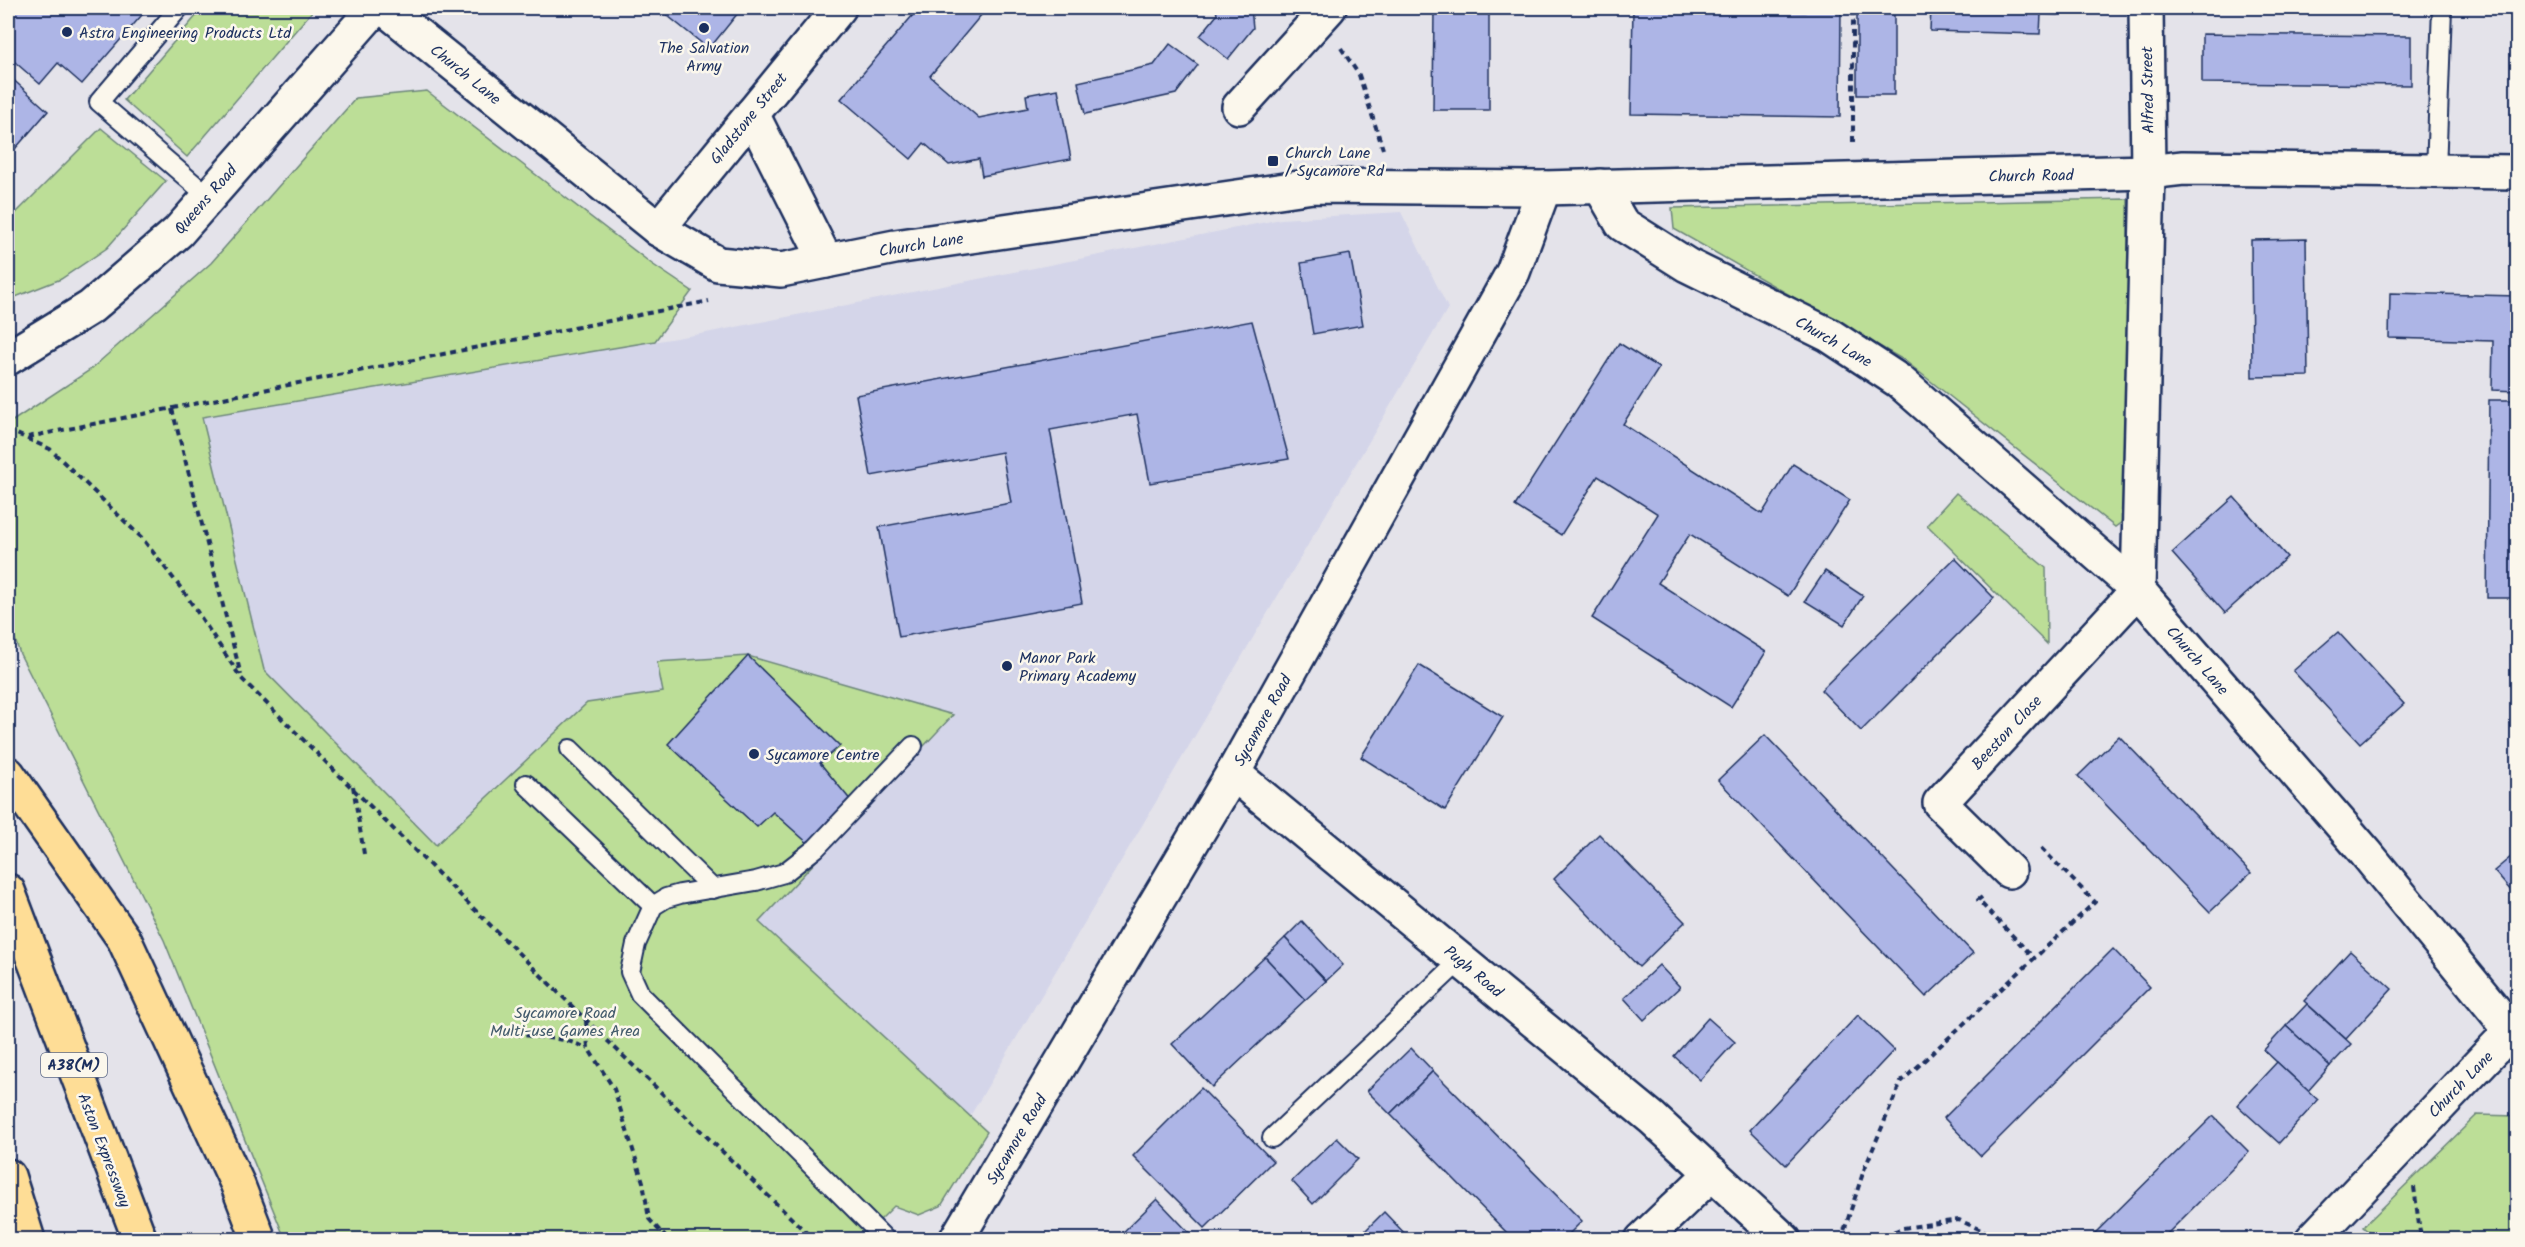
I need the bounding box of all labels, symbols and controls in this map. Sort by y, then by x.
place label: Astra Engineering Products Ltd [79,21,292,46]
marker: The Salvation Army [697,21,711,35]
marker: Astra Engineering Products Ltd [60,25,74,39]
place label: The Salvation Army [659,36,749,79]
street label: Church Lane [424,39,506,112]
street label: Alfred Street [2135,45,2162,134]
street label: Gladstone Street [704,67,795,170]
place label: Church Lane / Sycamore Rd [1285,141,1385,184]
marker: Church Lane / Sycamore Rd [1266,154,1280,168]
street label: Queens Road [168,158,245,241]
street label: Church Road [1988,163,2075,190]
street label: Church Lane [877,226,965,264]
street label: Church Lane [1790,310,1876,374]
street label: Church Lane [2159,621,2234,701]
place label: Manor Park Primary Academy [1019,646,1137,689]
marker: Manor Park Primary Academy [1000,659,1014,673]
street label: Sycamore Road [1228,669,1299,771]
street label: Beeston Close [1966,690,2048,776]
place label: Sycamore Centre [766,743,880,768]
marker: Sycamore Centre [747,747,761,761]
street label: Pugh Road [1438,940,1509,1005]
park label: Sycamore Road Multi-use Games Area [490,1001,640,1044]
street label: Church Lane [2422,1046,2500,1124]
road number: A38(M) [41,1053,107,1077]
street label: Sycamore Road [980,1089,1055,1190]
street label: Aston Expressway [70,1090,137,1212]

